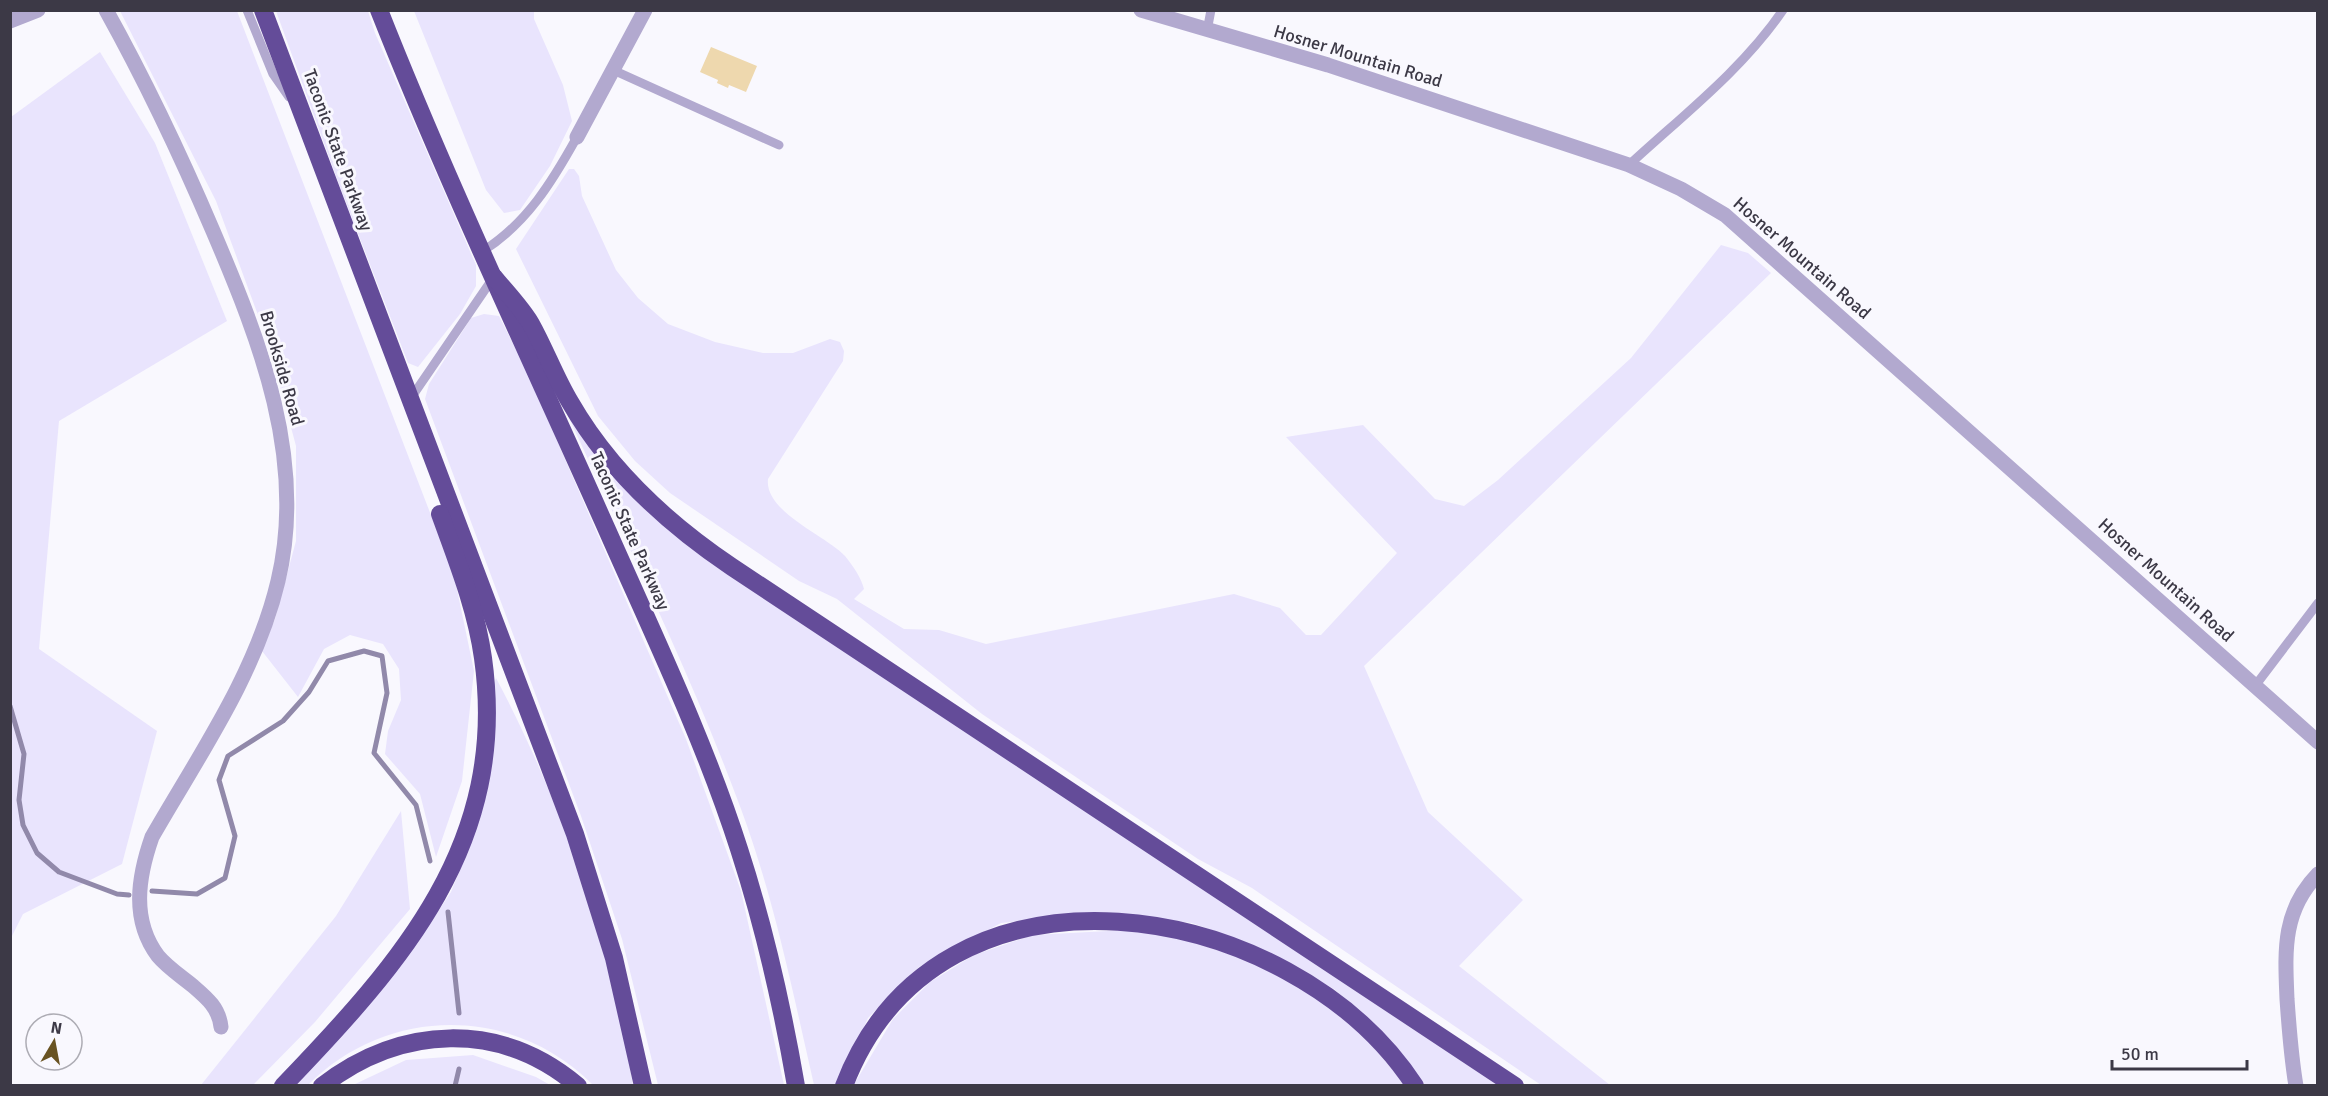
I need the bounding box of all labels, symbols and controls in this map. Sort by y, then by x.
street label: Hosner Mountain Road [1271,20,1445,92]
street label: Taconic State Parkway [298,66,378,234]
street label: Hosner Mountain Road [1729,192,1875,324]
street label: Brookside Road [255,308,309,428]
street label: Taconic State Parkway [585,449,675,614]
street label: Hosner Mountain Road [2094,513,2238,647]
north arrow [24,1012,84,1072]
text: N [49,1017,64,1039]
scale bar [2112,1033,2247,1071]
text: 50 m [2121,1043,2159,1065]

